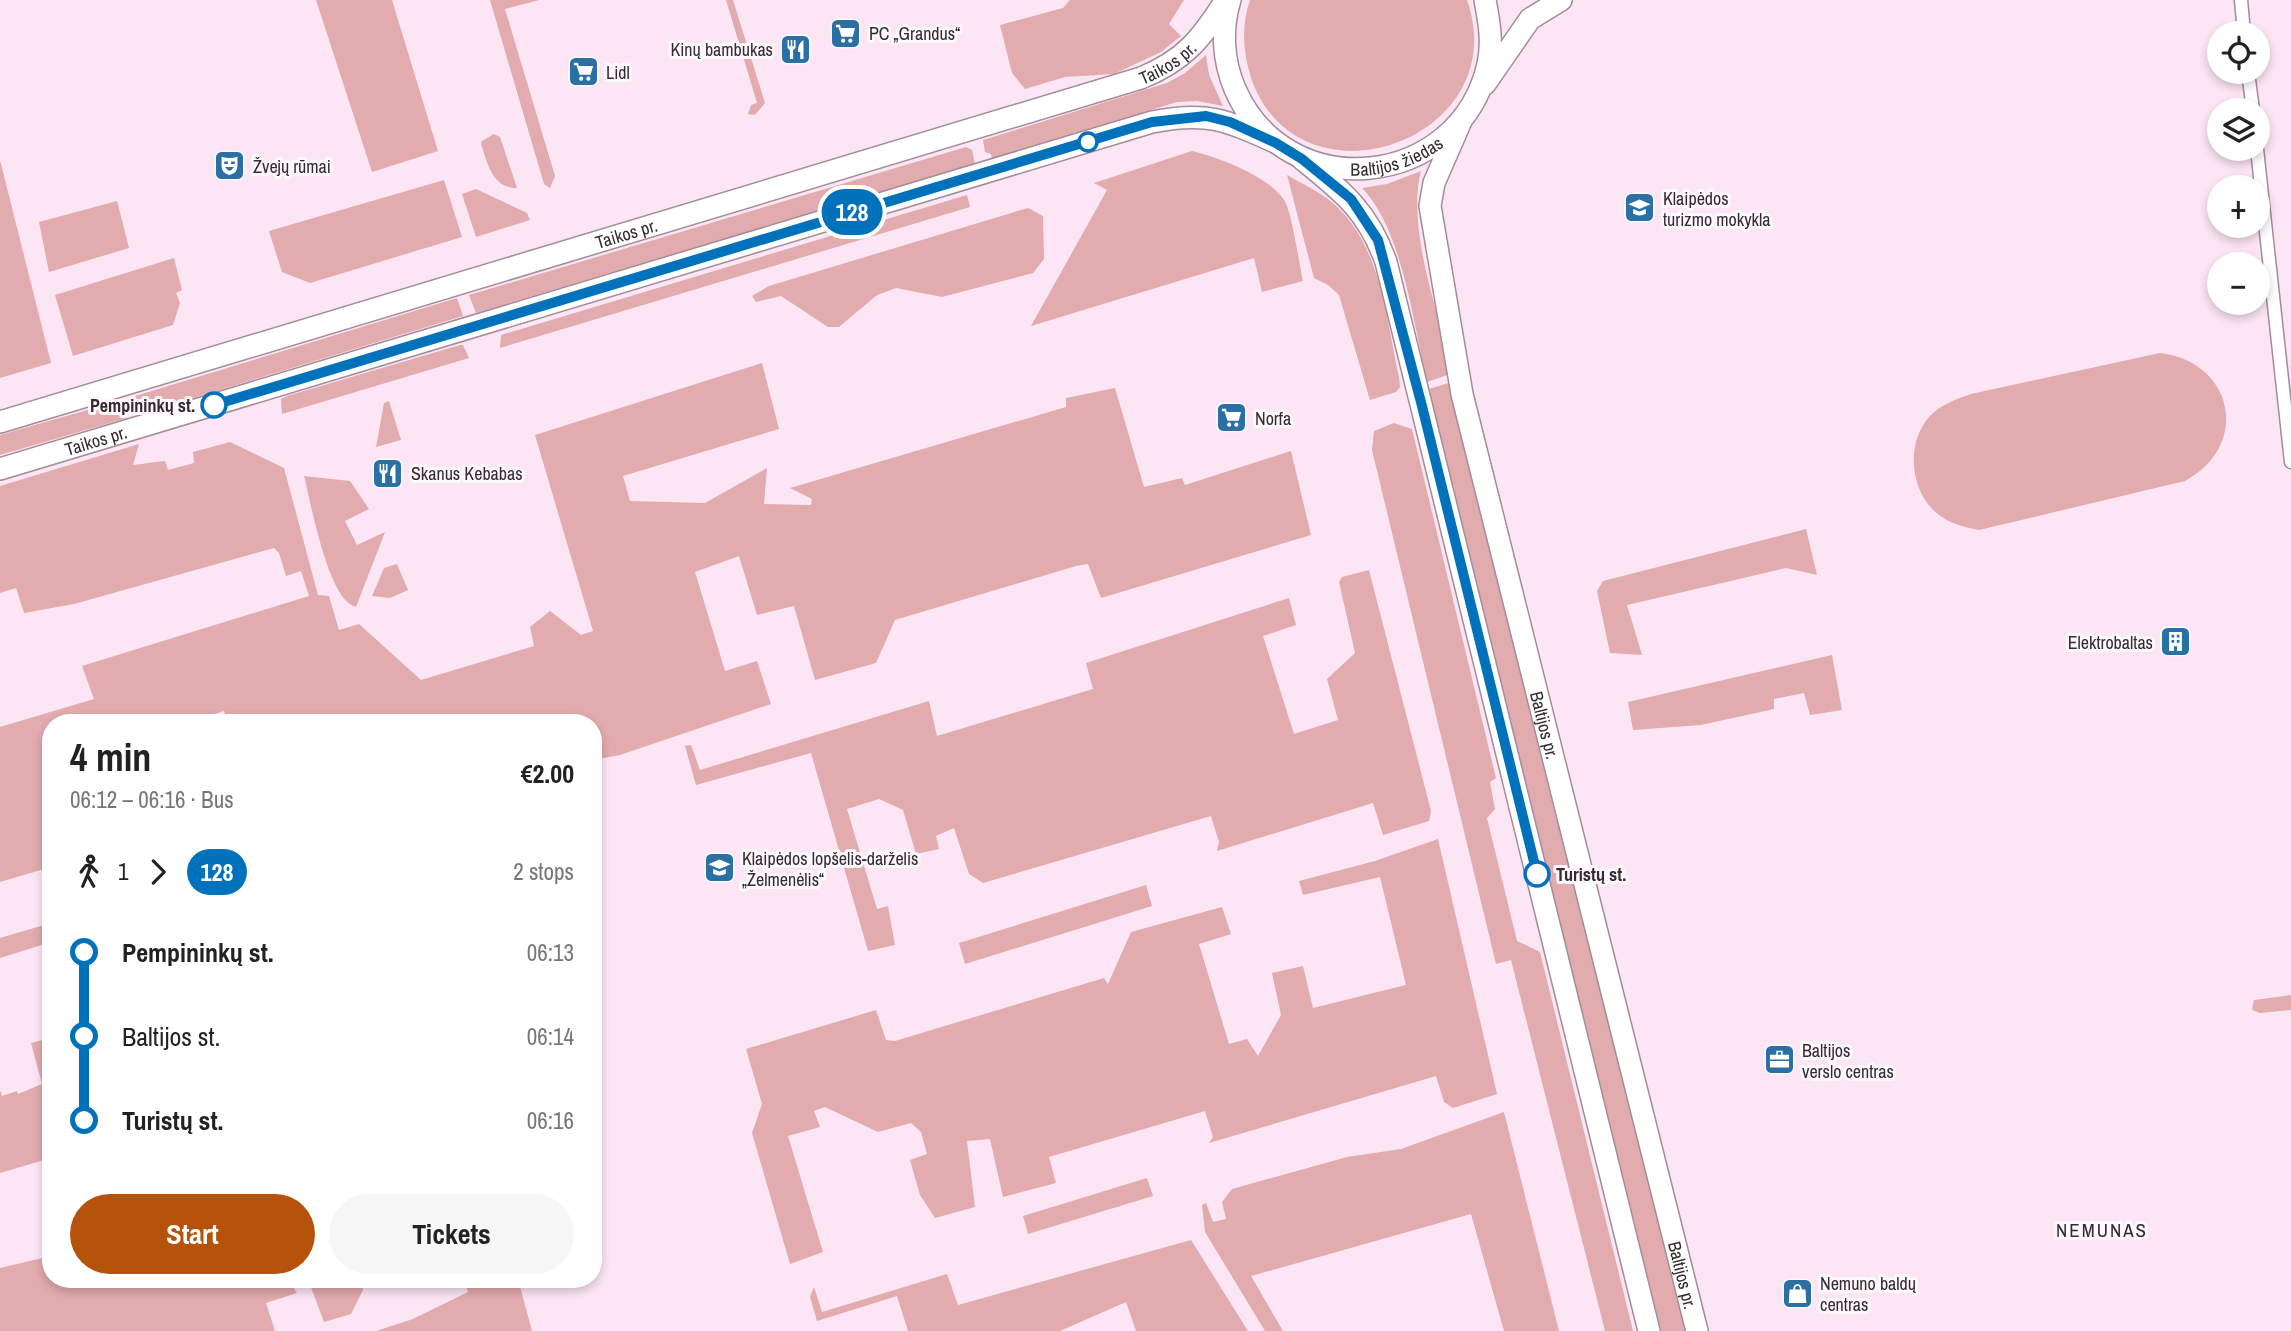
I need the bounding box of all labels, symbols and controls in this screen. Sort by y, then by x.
supermarket icon: PC „Grandus“ [829,16,863,50]
place label: PC „Grandus“ [869,21,960,46]
map controls [2207,21,2270,315]
button: locate [2207,21,2270,84]
restaurant icon: Kinų bambukas [779,32,813,66]
street label: Taikos pr. [1135,36,1202,90]
place label: Kinų bambukas [670,37,773,62]
supermarket icon: Lidl [566,55,600,89]
place label: Lidl [606,60,630,85]
button: layers [2207,98,2270,161]
street label: Baltijos žiedas [1350,130,1448,181]
unlabelled marker [1078,132,1098,152]
theatre icon: Žvejų rūmai [213,149,247,183]
place label: Žvejų rūmai [253,154,331,179]
button: + [2207,175,2270,238]
place label: Klaipėdos turizmo mokykla [1663,186,1770,232]
line badge: 128 [812,189,892,235]
school or university icon: Klaipėdos turizmo mokykla [1623,191,1657,225]
text: 128 [836,196,868,228]
street label: Taikos pr. [592,212,660,254]
button: − [2207,252,2270,315]
marker: Pempininkų st. [201,392,227,418]
place label: Pempininkų st. [90,393,195,418]
supermarket icon: Norfa [1215,401,1249,435]
place label: Norfa [1255,406,1291,431]
street label: Taikos pr. [62,419,130,461]
restaurant icon: Skanus Kebabas [371,456,405,490]
place label: Skanus Kebabas [411,461,523,486]
building icon: Elektrobaltas [2159,625,2193,659]
place label: Elektrobaltas [2068,630,2153,655]
street label: Baltijos pr. [1525,689,1566,762]
text: 4 min [70,732,151,783]
text: €2.00 [521,756,574,791]
text: 06:12 – 06:16 · Bus [70,784,234,815]
place label: Klaipėdos lopšelis-darželis „Želmenėlis“ [742,846,918,892]
school or university icon: Klaipėdos lopšelis-darželis „Želmenėlis“ [702,851,736,885]
icon: walk [70,853,108,891]
icon: forward [139,853,177,891]
text: 1 [118,856,129,887]
text: 128 [201,856,233,888]
text: 2 stops [513,856,574,887]
marker: Turistų st. [1524,861,1550,887]
place label: Turistų st. [1556,862,1626,887]
text: Pempininkų st. [122,935,274,970]
text: 06:13 [527,937,574,968]
text: Baltijos st. [122,1019,220,1054]
text: 06:14 [527,1021,574,1052]
place label: Baltijos verslo centras [1802,1038,1894,1084]
office icon: Baltijos verslo centras [1762,1043,1796,1077]
text: Turistų st. [122,1103,224,1138]
text: 06:16 [527,1105,574,1136]
button: Start [70,1194,315,1274]
button: Tickets [329,1194,574,1274]
district label: NEMUNAS [2056,1217,2148,1243]
street label: Baltijos pr. [1662,1239,1703,1312]
place label: Nemuno baldų centras [1820,1271,1917,1317]
shop icon: Nemuno baldų centras [1780,1276,1814,1310]

